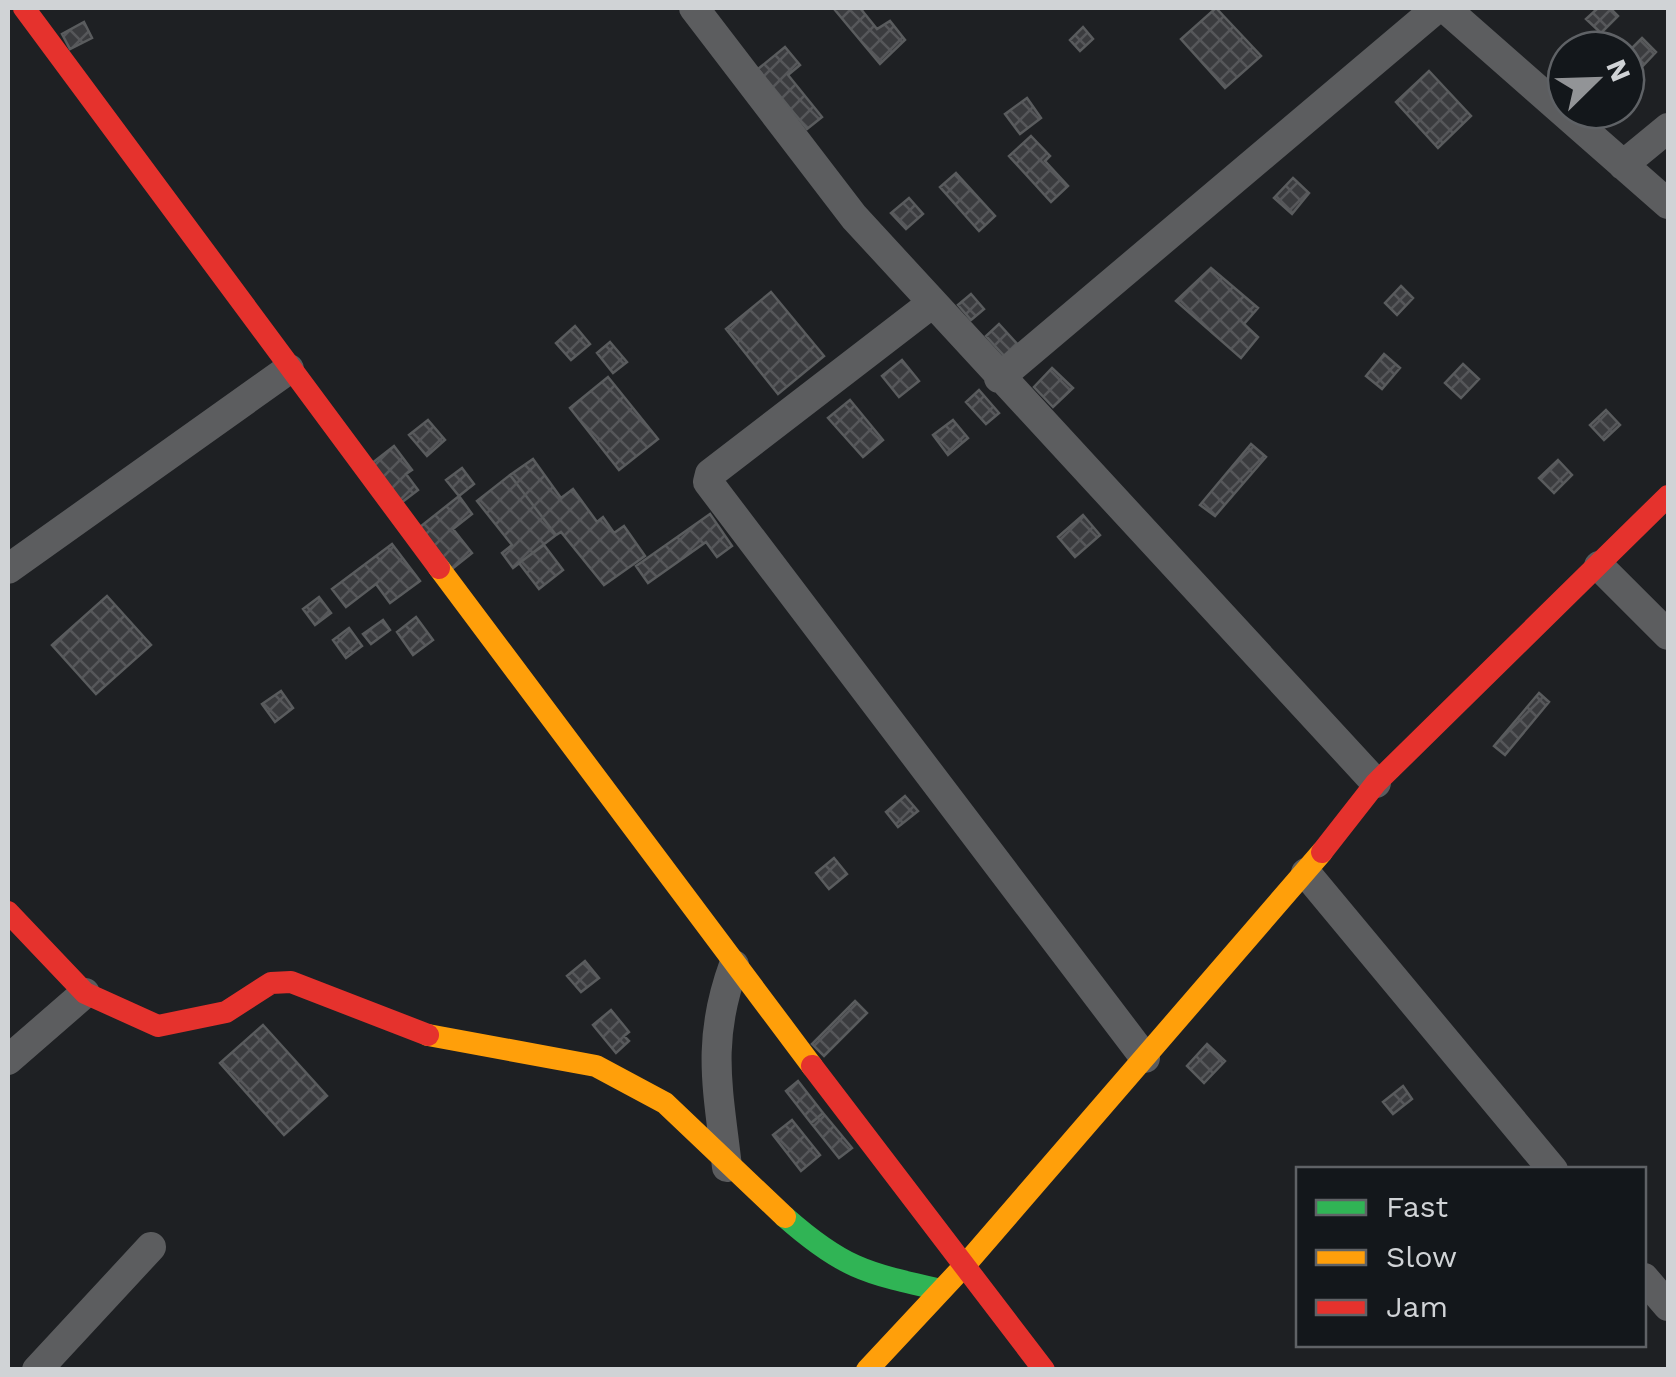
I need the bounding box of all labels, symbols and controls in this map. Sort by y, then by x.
north arrow [1546,30,1646,130]
text: N [1599,54,1638,86]
legend [1296,1167,1646,1347]
text: Fast [1386,1189,1449,1224]
text: Slow [1386,1239,1457,1274]
text: Jam [1386,1289,1448,1324]

